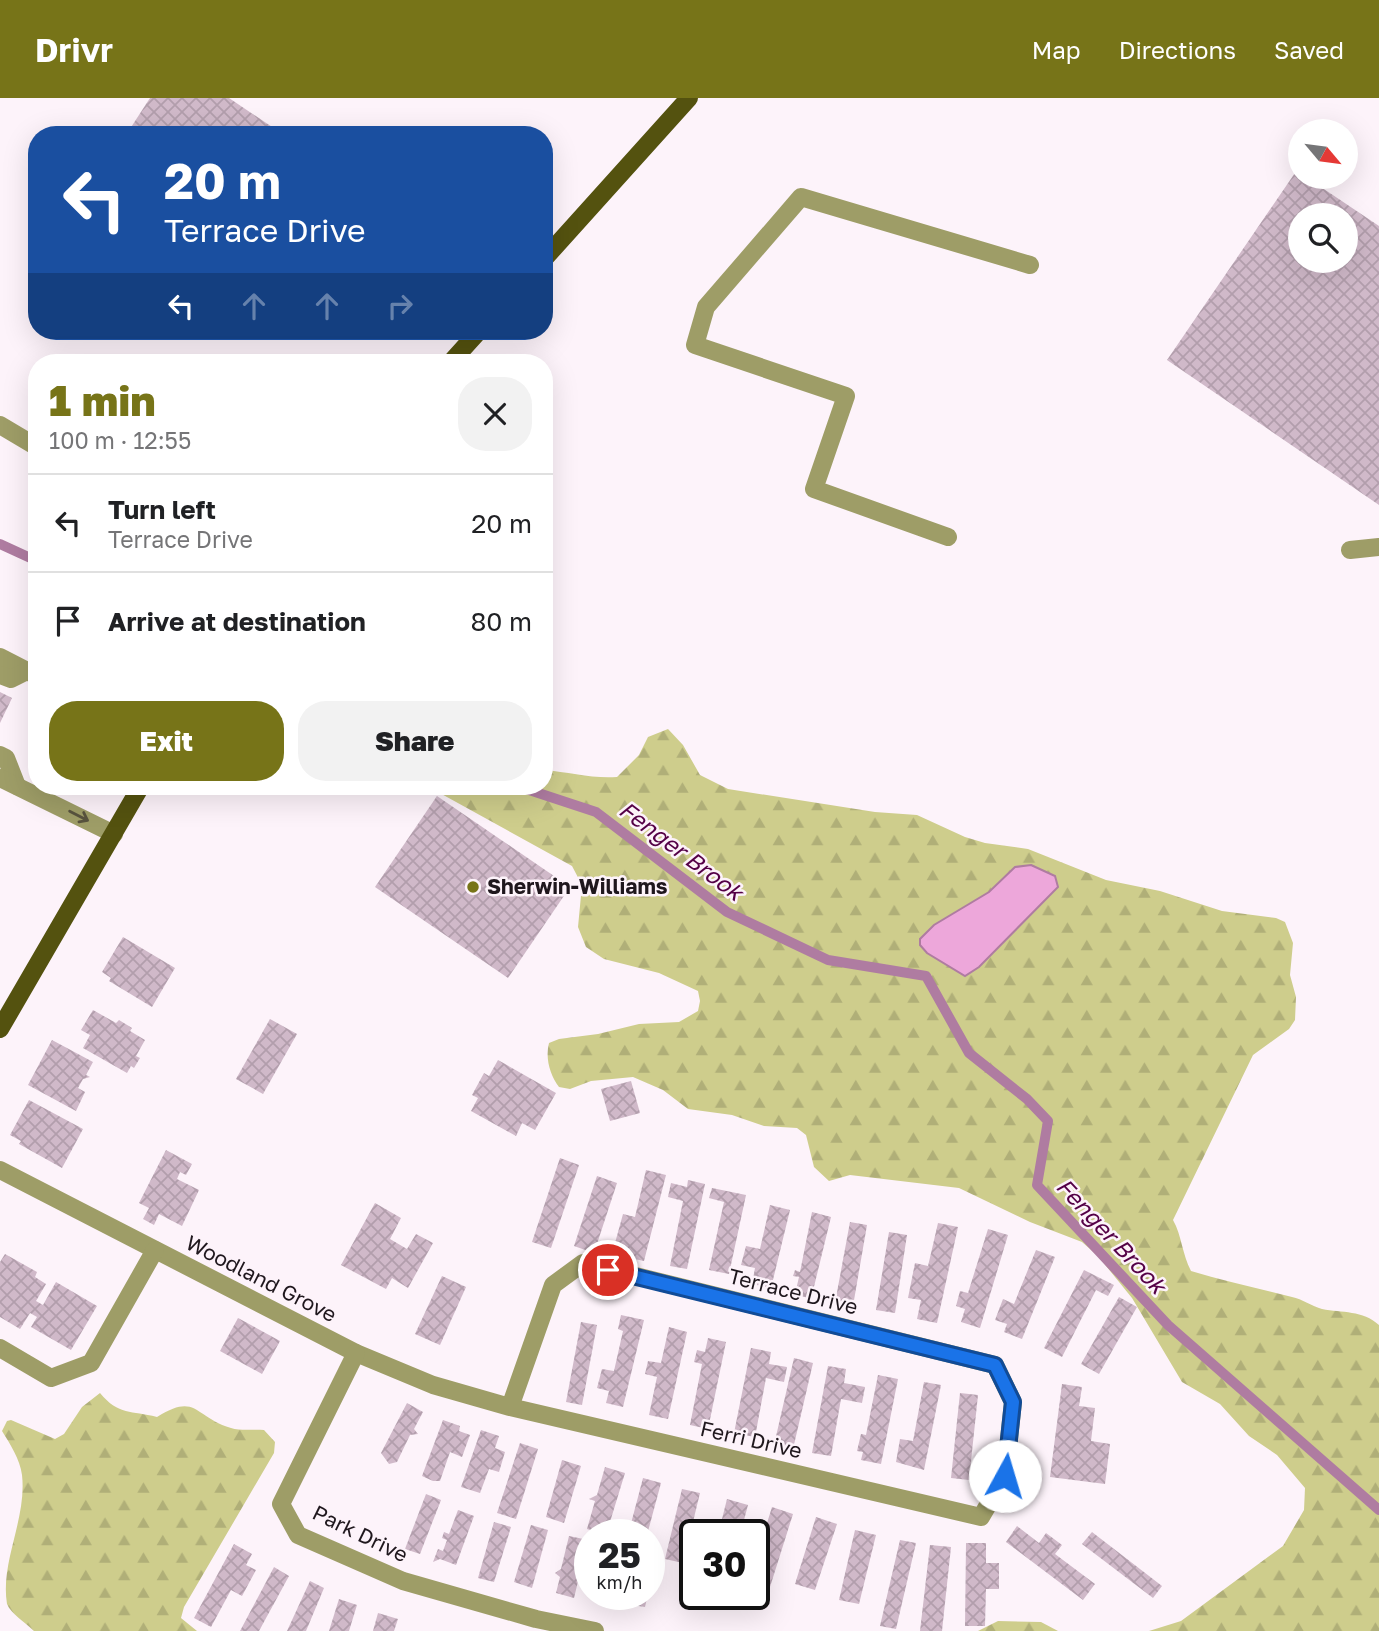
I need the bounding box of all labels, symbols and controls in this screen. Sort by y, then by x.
text: Drivr [35,30,113,69]
text: Map [1032,35,1081,64]
text: Directions [1119,35,1236,64]
text: Saved [1274,35,1344,64]
north arrow [1288,119,1358,189]
map controls [1288,119,1358,273]
text: 20 m [164,151,281,210]
icon: left [49,154,140,245]
button: search [1288,203,1358,273]
text: Terrace Drive [164,211,366,249]
icon: left [162,287,200,325]
icon: ahead [235,287,273,325]
icon: ahead [308,287,346,325]
icon: right [381,287,419,325]
text: 1 min [49,375,156,425]
button: close [458,377,532,451]
text: 100 m · 12:55 [49,426,191,454]
text: Turn left [108,494,216,525]
icon: left [49,504,87,542]
text: 20 m [471,508,532,539]
text: Terrace Drive [108,525,253,553]
icon: arrive [49,602,87,640]
text: Arrive at destination [108,606,366,637]
text: 80 m [471,606,532,637]
button: Exit [49,701,284,781]
button: Share [298,701,532,781]
water label: Fenger Brook [614,795,751,907]
one-way arrow [68,809,89,823]
place label: Sherwin-Williams [487,873,668,899]
marker: Sherwin-Williams [465,879,481,895]
water label: Fenger Brook [1051,1172,1174,1300]
street label: Woodland Grove [182,1229,341,1327]
pin [578,1240,638,1300]
icon: arrive [589,1251,627,1289]
street label: Terrace Drive [726,1262,861,1320]
street label: Ferri Drive [698,1415,805,1463]
position arrow [968,1439,1042,1513]
street label: Park Drive [309,1499,412,1567]
speed limit sign: 30 [679,1519,770,1610]
text: 25 [598,1534,641,1576]
text: km/h [597,1571,642,1593]

